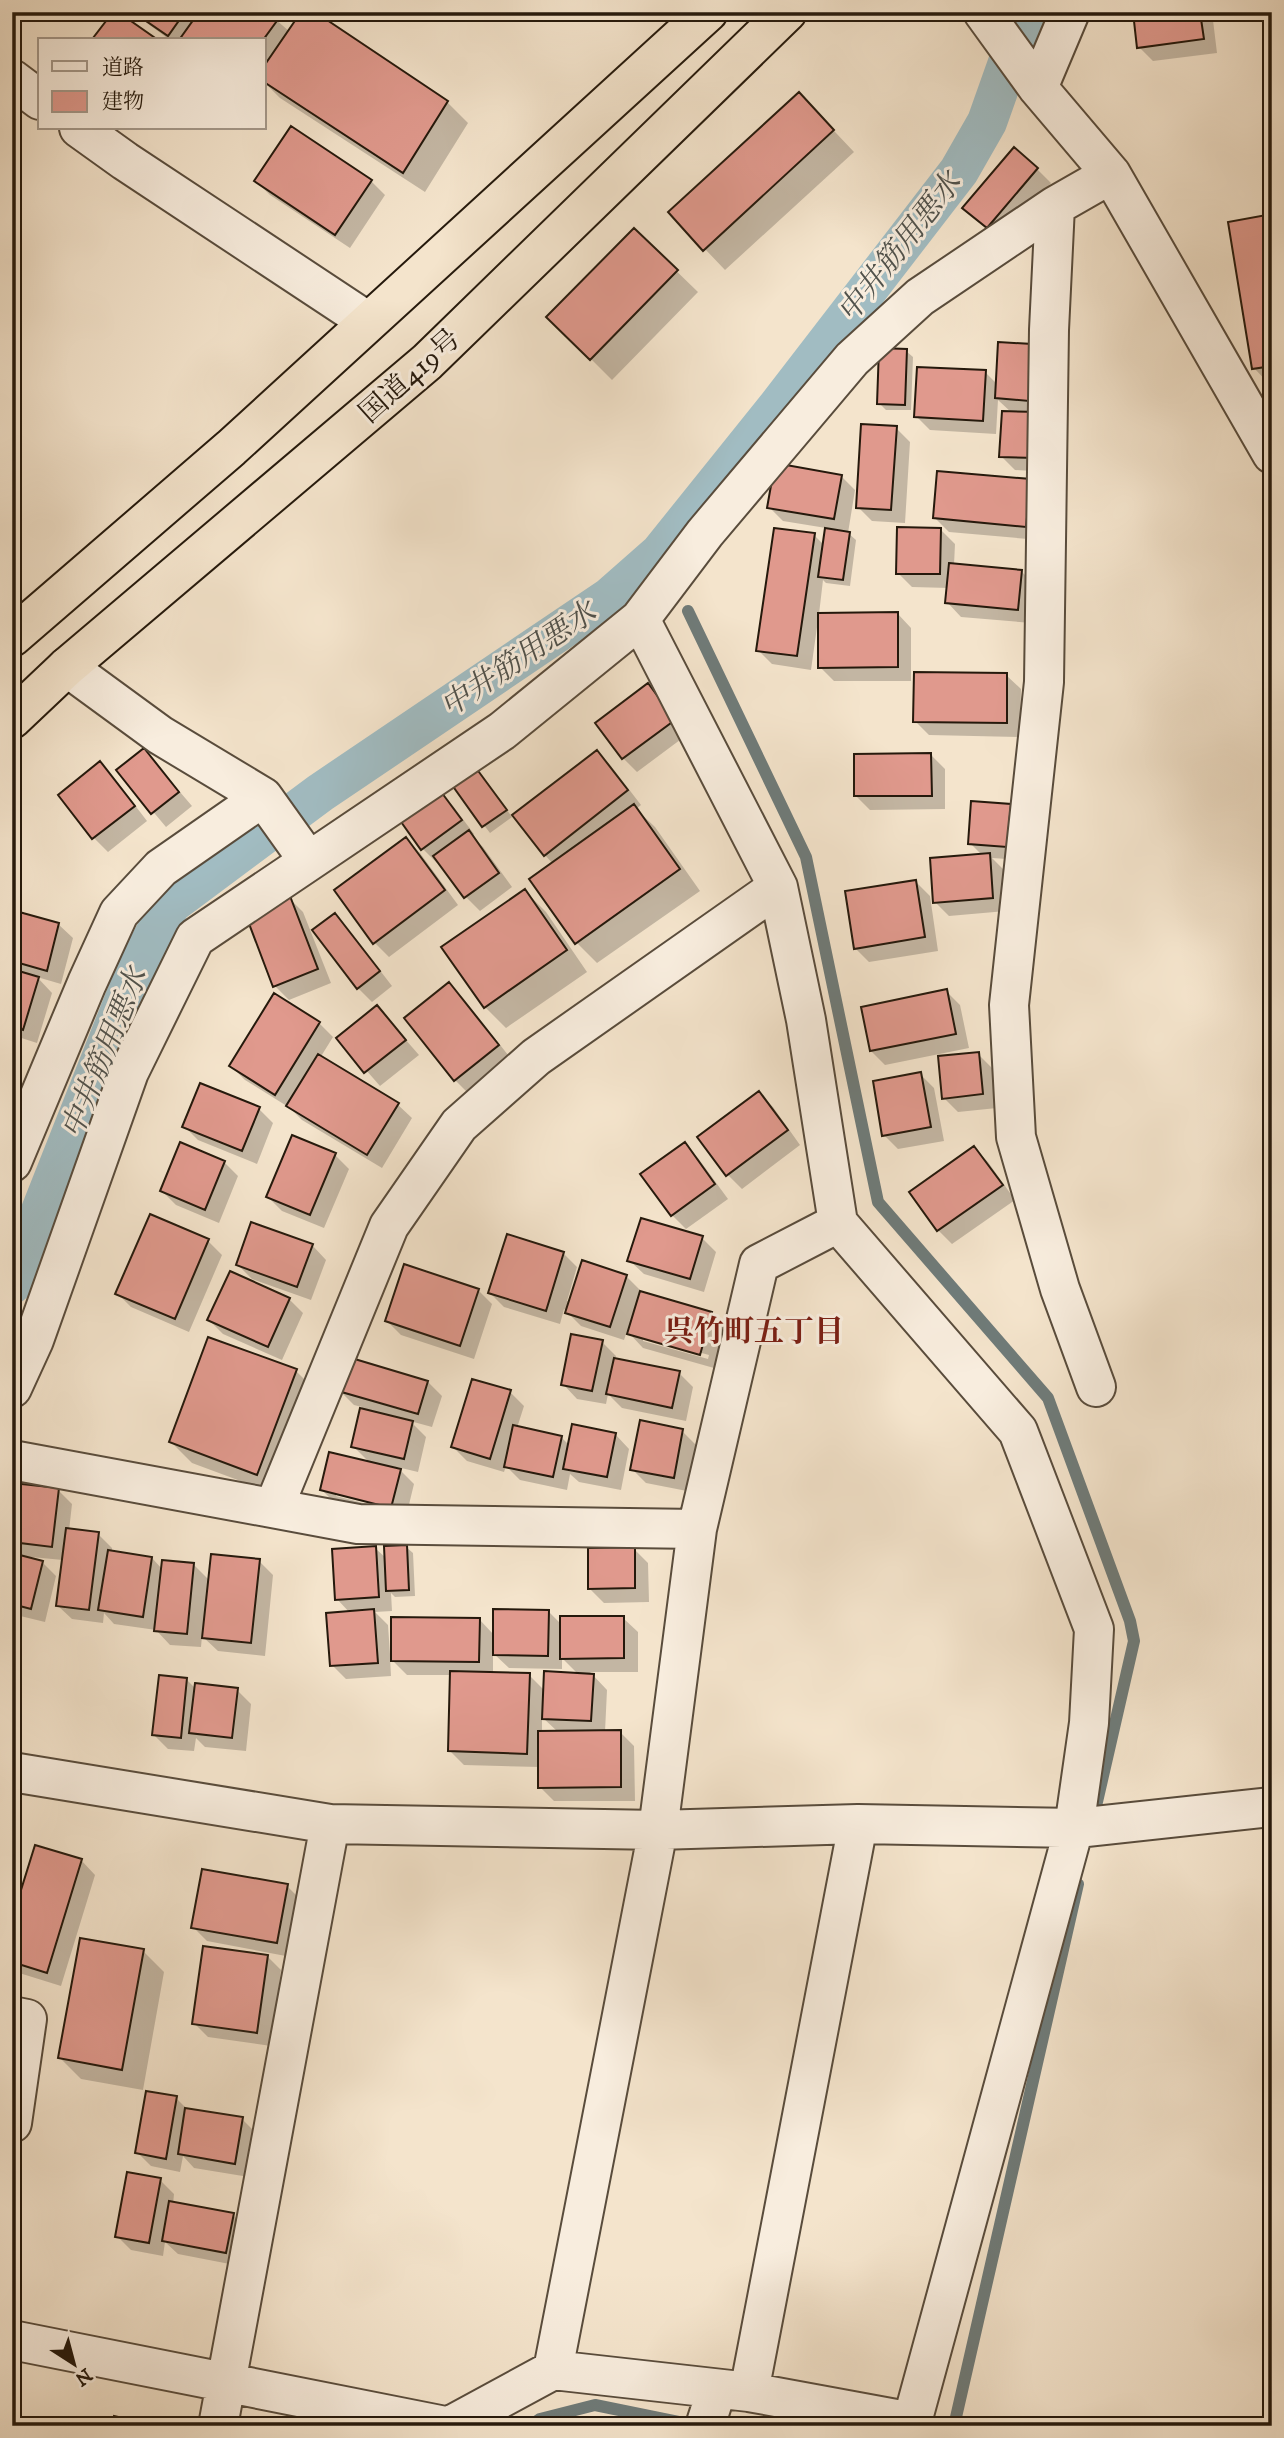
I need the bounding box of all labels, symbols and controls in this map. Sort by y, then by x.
legend [38,38,266,130]
text: 道路 [102,55,144,81]
text: 建物 [102,89,144,115]
water label: 中井筋用悪水 [830,163,972,330]
street label: 国道419号 [352,322,468,431]
water label: 中井筋用悪水 [434,593,606,726]
water label: 中井筋用悪水 [55,960,157,1144]
district label: 呉竹町五丁目 [664,1314,844,1351]
north arrow [38,2330,108,2400]
text: N [70,2363,96,2391]

